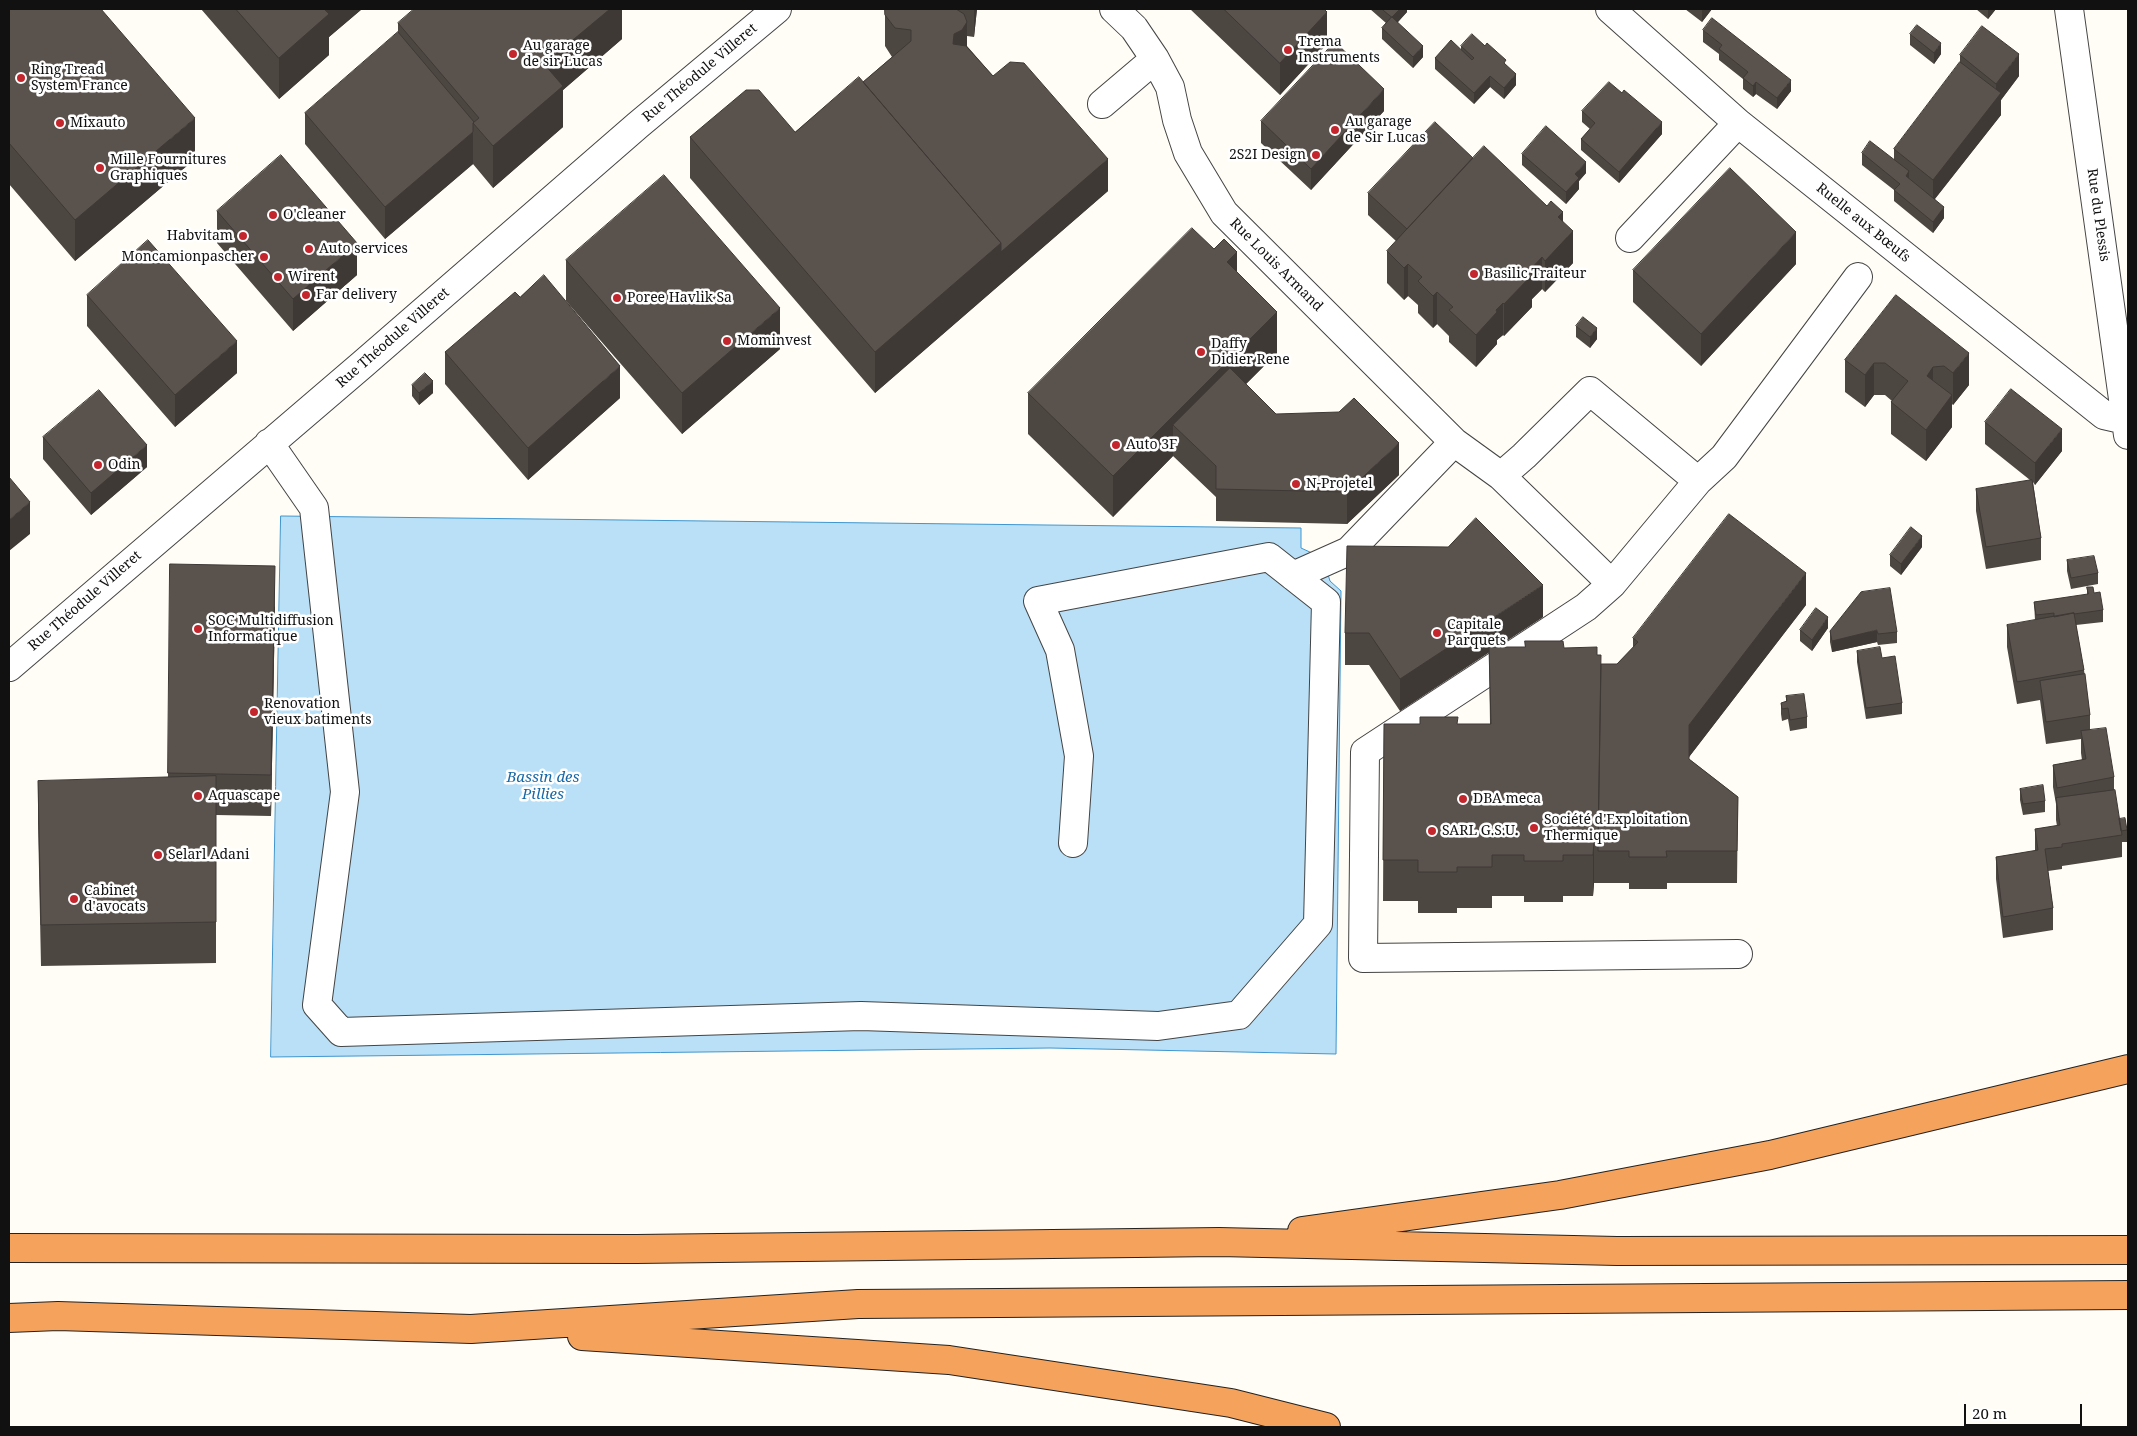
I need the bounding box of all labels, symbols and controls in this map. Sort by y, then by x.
street label: Rue Théodule Villeret [639,20,761,126]
place label: Trema Instruments [1298,34,1380,66]
place label: Au garage de sir Lucas [523,38,602,70]
marker: Trema Instruments [1282,44,1294,56]
marker: Au garage de sir Lucas [507,48,519,60]
place label: Ring Tread System France [31,62,128,94]
marker: Ring Tread System France [15,72,27,84]
place label: Au garage de Sir Lucas [1345,114,1426,146]
place label: Mixauto [70,115,125,131]
marker: Mixauto [54,117,66,129]
marker: Au garage de Sir Lucas [1329,124,1341,136]
place label: 2S2I Design [1229,147,1306,163]
marker: 2S2I Design [1310,149,1322,161]
place label: Mille Fournitures Graphiques [110,152,226,184]
marker: Mille Fournitures Graphiques [94,162,106,174]
street label: Rue du Plessis [2083,167,2113,263]
street label: Ruelle aux Bœufs [1813,180,1913,266]
place label: O'cleaner [283,207,346,223]
marker: O'cleaner [267,209,279,221]
street label: Rue Louis Armand [1226,215,1326,315]
place label: Habvitam [167,228,233,244]
marker: Habvitam [237,230,249,242]
place label: Auto services [319,241,408,257]
marker: Auto services [303,243,315,255]
place label: Moncamionpascher [122,249,254,265]
marker: Moncamionpascher [258,251,270,263]
place label: Basilic Traiteur [1484,266,1586,282]
marker: Basilic Traiteur [1468,268,1480,280]
place label: Wirent [288,269,335,285]
marker: Wirent [272,271,284,283]
street label: Rue Théodule Villeret [333,284,453,392]
place label: Far delivery [316,287,397,303]
marker: Far delivery [300,289,312,301]
place label: Poree Havlik Sa [627,290,732,306]
marker: Poree Havlik Sa [611,292,623,304]
place label: Mominvest [737,333,812,349]
marker: Mominvest [721,335,733,347]
place label: Daffy Didier Rene [1211,336,1290,368]
marker: Daffy Didier Rene [1195,346,1207,358]
place label: Auto 3F [1126,437,1177,453]
marker: Auto 3F [1110,439,1122,451]
place label: Odin [108,457,140,473]
marker: Odin [92,459,104,471]
place label: N-Projetel [1306,476,1373,492]
marker: N-Projetel [1290,478,1302,490]
street label: Rue Théodule Villeret [25,547,145,655]
place label: SOC Multidiffusion Informatique [208,613,334,646]
place label: Capitale Parquets [1447,617,1506,650]
marker: SOC Multidiffusion Informatique [192,623,204,635]
marker: Capitale Parquets [1431,627,1443,639]
place label: Renovation vieux batiments [264,696,372,729]
marker: Renovation vieux batiments [248,706,260,718]
water label: Bassin des Pillies [507,769,579,804]
place label: Aquascape [208,788,280,804]
marker: Aquascape [192,790,204,802]
place label: DBA meca [1473,791,1541,807]
marker: DBA meca [1457,793,1469,805]
place label: Société d'Exploitation Thermique [1544,812,1688,844]
marker: Société d'Exploitation Thermique [1528,822,1540,834]
place label: SARL G.S.U. [1442,823,1518,839]
marker: SARL G.S.U. [1426,825,1438,837]
place label: Selarl Adani [168,847,249,863]
marker: Selarl Adani [152,849,164,861]
place label: Cabinet d'avocats [84,883,146,916]
marker: Cabinet d'avocats [68,893,80,905]
scale bar [1967,1394,2084,1426]
text: 20 m [1972,1403,2007,1423]

